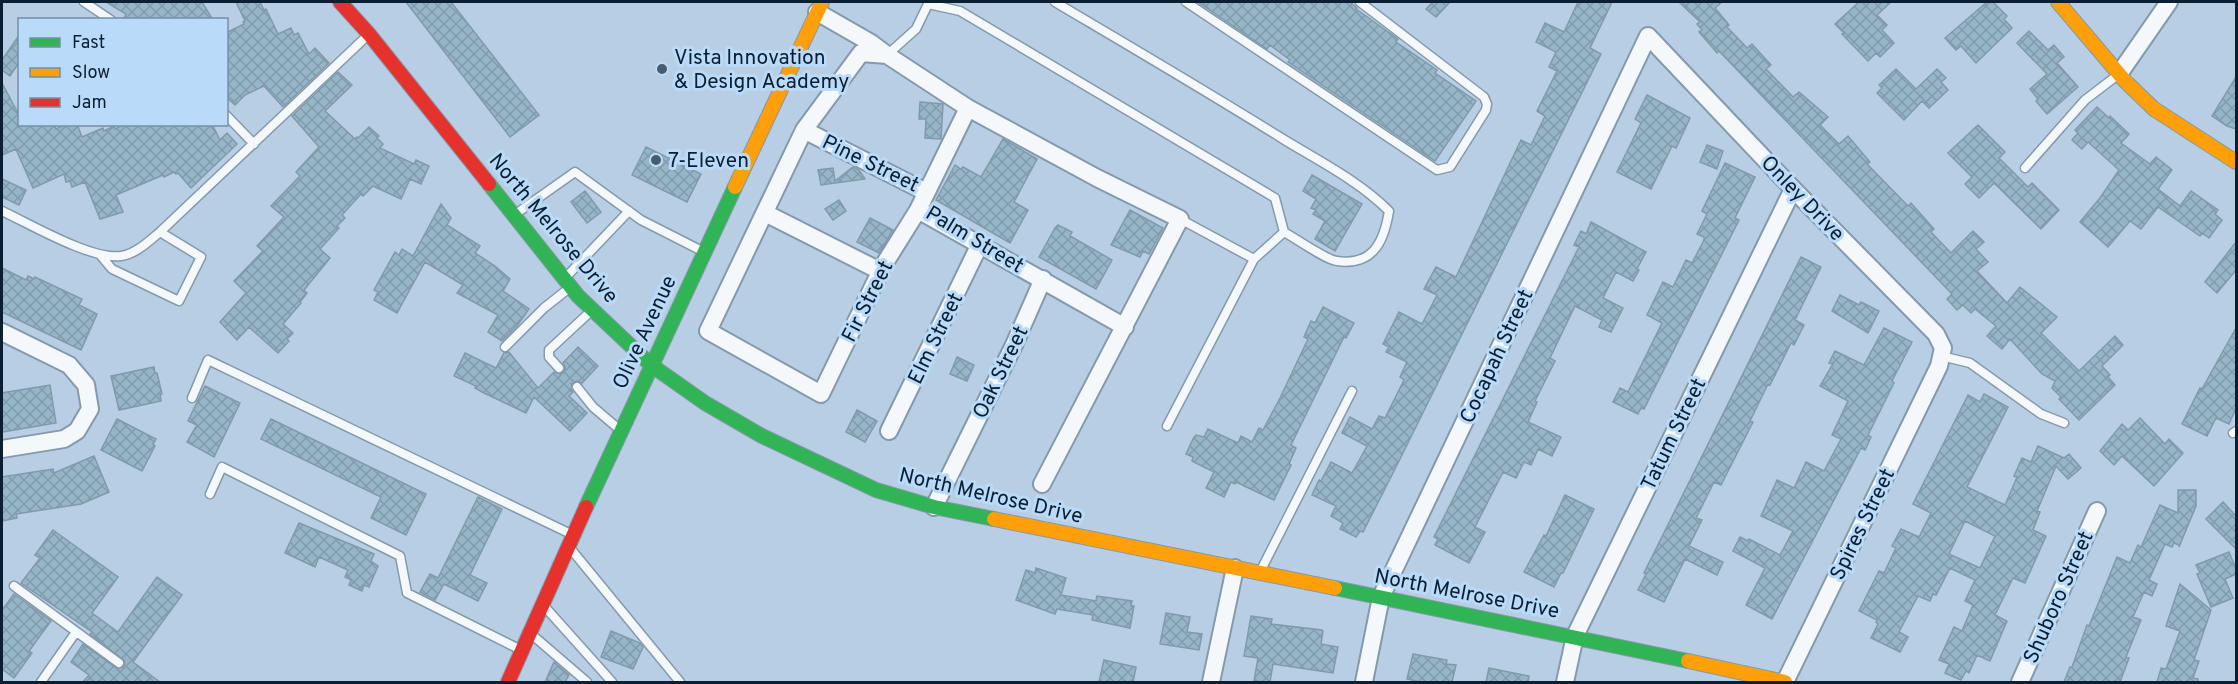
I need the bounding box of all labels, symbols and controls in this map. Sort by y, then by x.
legend [18,18,228,126]
text: Fast [72,32,105,55]
place label: Vista Innovation & Design Academy [674,45,849,96]
text: Slow [72,62,110,85]
marker: Vista Innovation & Design Academy [655,62,669,76]
text: Jam [72,92,107,115]
street label: Pine Street [817,129,923,199]
street label: North Melrose Drive [482,148,624,310]
place label: 7-Eleven [668,148,749,175]
street label: Onley Drive [1754,150,1850,248]
marker: 7-Eleven [649,153,663,167]
street label: Palm Street [920,200,1028,280]
street label: Fir Street [836,256,900,347]
street label: Olive Avenue [607,271,683,394]
street label: Cocapah Street [1454,285,1540,428]
street label: Elm Street [903,288,970,389]
street label: Oak Street [967,322,1035,423]
street label: Tatum Street [1636,374,1713,495]
street label: North Melrose Drive [896,462,1085,531]
street label: Spires Street [1825,464,1902,585]
street label: Shuboro Street [2018,527,2101,668]
street label: North Melrose Drive [1372,563,1561,626]

